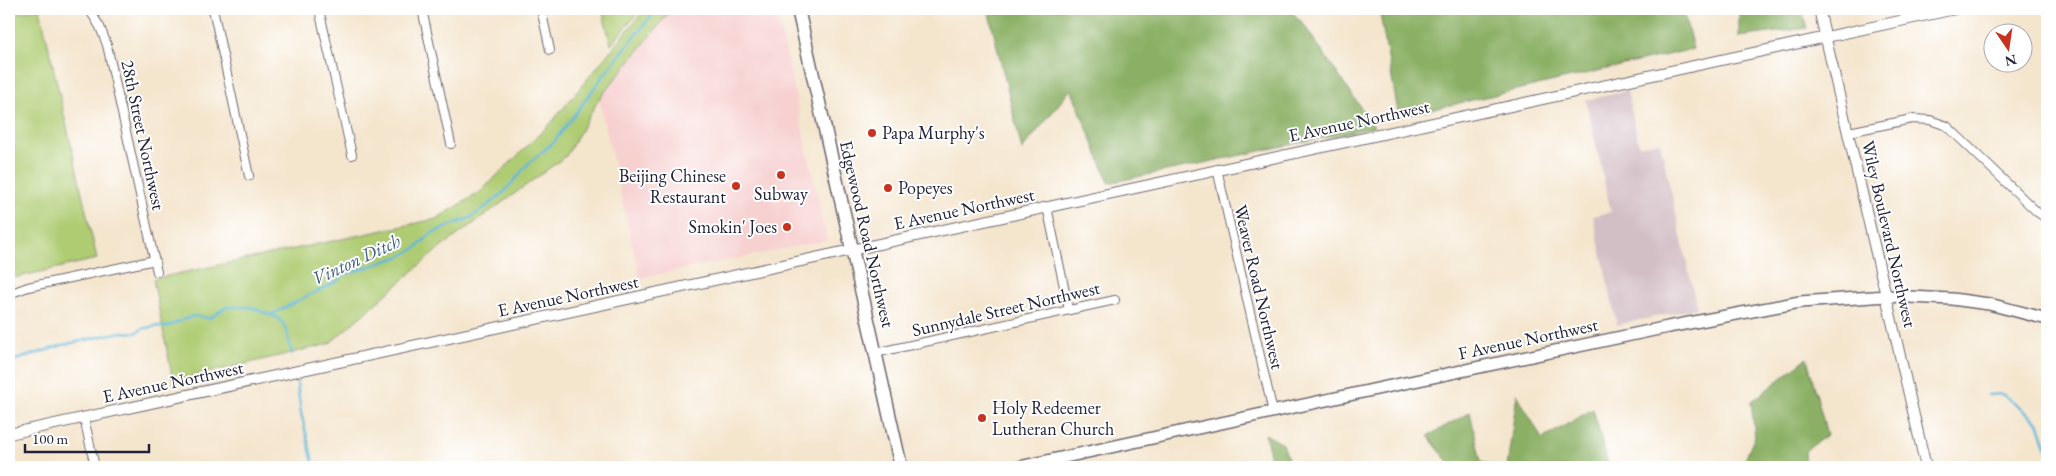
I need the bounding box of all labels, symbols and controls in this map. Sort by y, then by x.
north arrow [1984,22,2034,72]
text: N [2003,51,2018,71]
street label: 28th Street Northwest [116,58,171,212]
street label: E Avenue Northwest [1287,94,1432,147]
place label: Papa Murphy's [882,121,985,144]
marker: Papa Murphy's [866,127,878,139]
street label: Edgewood Road Northwest [835,138,900,330]
street label: Wiley Boulevard Northwest [1857,138,1922,330]
place label: Beijing Chinese Restaurant [619,164,726,208]
marker: Subway [775,169,787,181]
place label: Popeyes [898,176,953,199]
marker: Beijing Chinese Restaurant [730,180,742,192]
place label: Subway [754,182,808,205]
marker: Popeyes [882,182,894,194]
street label: E Avenue Northwest [892,182,1037,235]
street label: Weaver Road Northwest [1229,203,1290,372]
place label: Smokin' Joes [689,215,777,238]
marker: Smokin' Joes [781,221,793,233]
water label: Vinton Ditch [308,228,404,291]
street label: E Avenue Northwest [496,269,641,322]
street label: Sunnydale Street Northwest [910,276,1102,341]
street label: F Avenue Northwest [1456,312,1600,365]
street label: E Avenue Northwest [101,355,246,408]
place label: Holy Redeemer Lutheran Church [992,396,1114,440]
marker: Holy Redeemer Lutheran Church [976,412,988,424]
scale bar [25,421,149,453]
text: 100 m [32,429,69,448]

